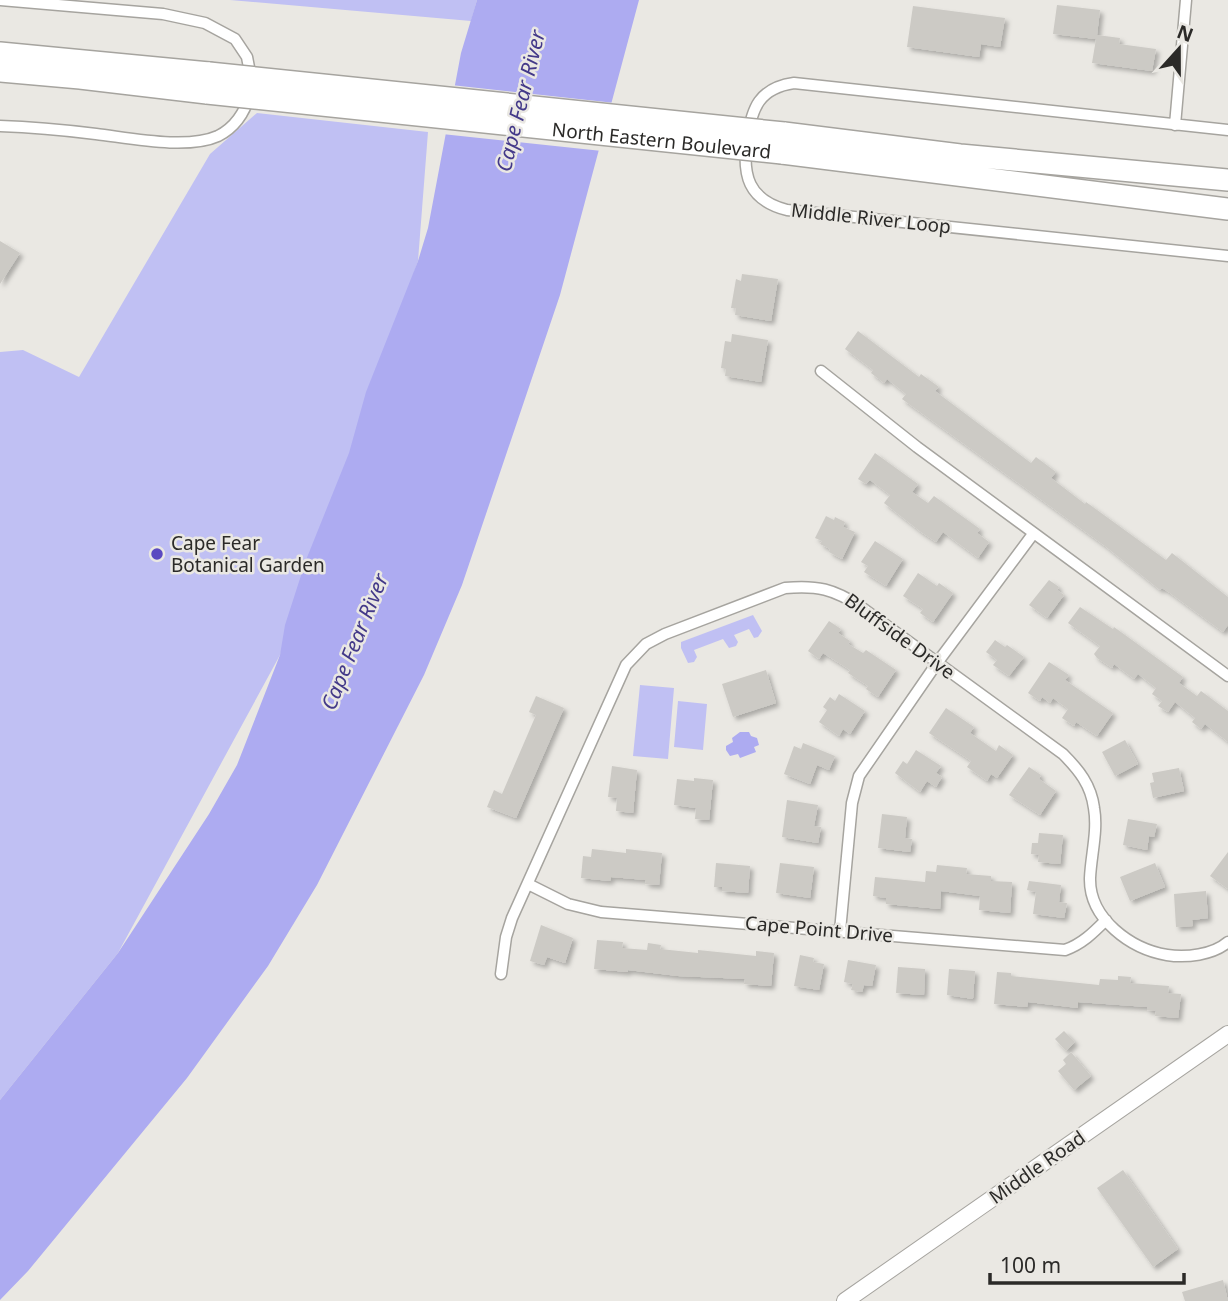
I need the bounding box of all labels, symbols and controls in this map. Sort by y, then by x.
north arrow [1144,14,1214,84]
text: N [1173,18,1197,48]
water label: Cape Fear River [489,26,552,174]
street label: North Eastern Boulevard [551,116,772,165]
street label: Middle River Loop [790,197,952,239]
place label: Cape Fear Botanical Garden [171,530,325,578]
marker: Cape Fear Botanical Garden [149,546,165,562]
water label: Cape Fear River [314,568,395,714]
street label: Bluffside Drive [840,587,960,685]
street label: Cape Point Drive [744,910,894,948]
street label: Middle Road [984,1124,1090,1210]
scale bar [990,1242,1184,1286]
text: 100 m [1000,1251,1061,1279]

